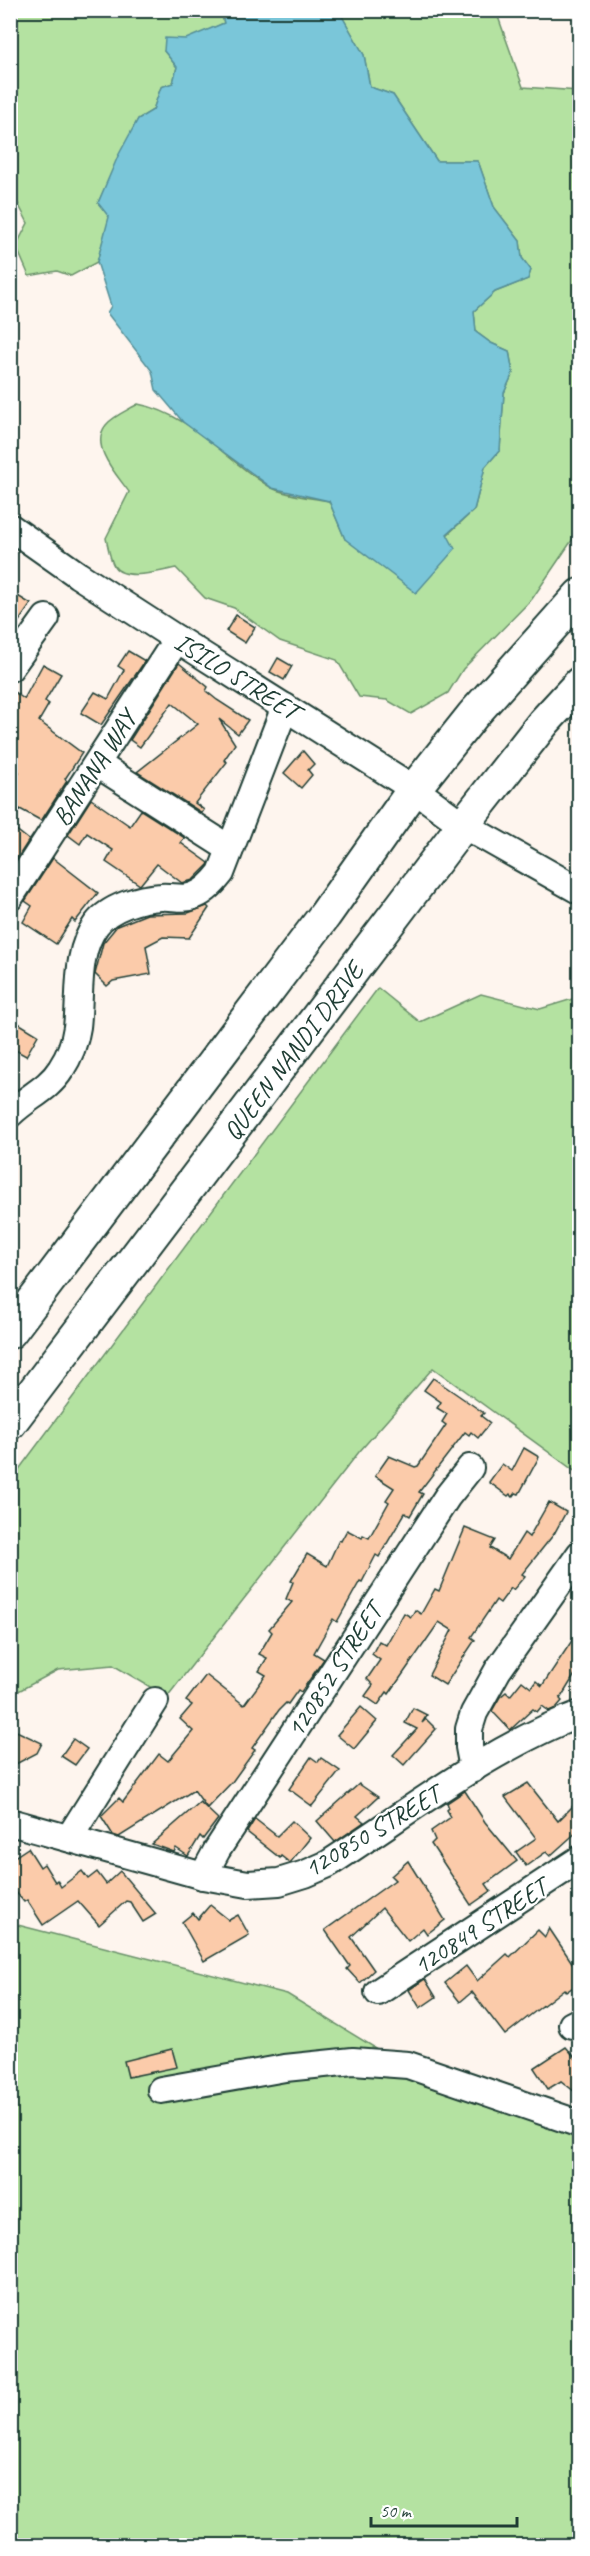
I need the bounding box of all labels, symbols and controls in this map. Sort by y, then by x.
street label: ISILO STREET [168,625,311,731]
street label: BANANA WAY [45,701,146,832]
street label: QUEEN NANDI DRIVE [216,953,373,1147]
street label: 120852 STREET [279,1593,393,1743]
street label: 120850 STREET [298,1775,451,1885]
street label: 120849 STREET [407,1868,558,1982]
scale bar [371,2490,516,2528]
text: 50 m [380,2500,413,2522]

